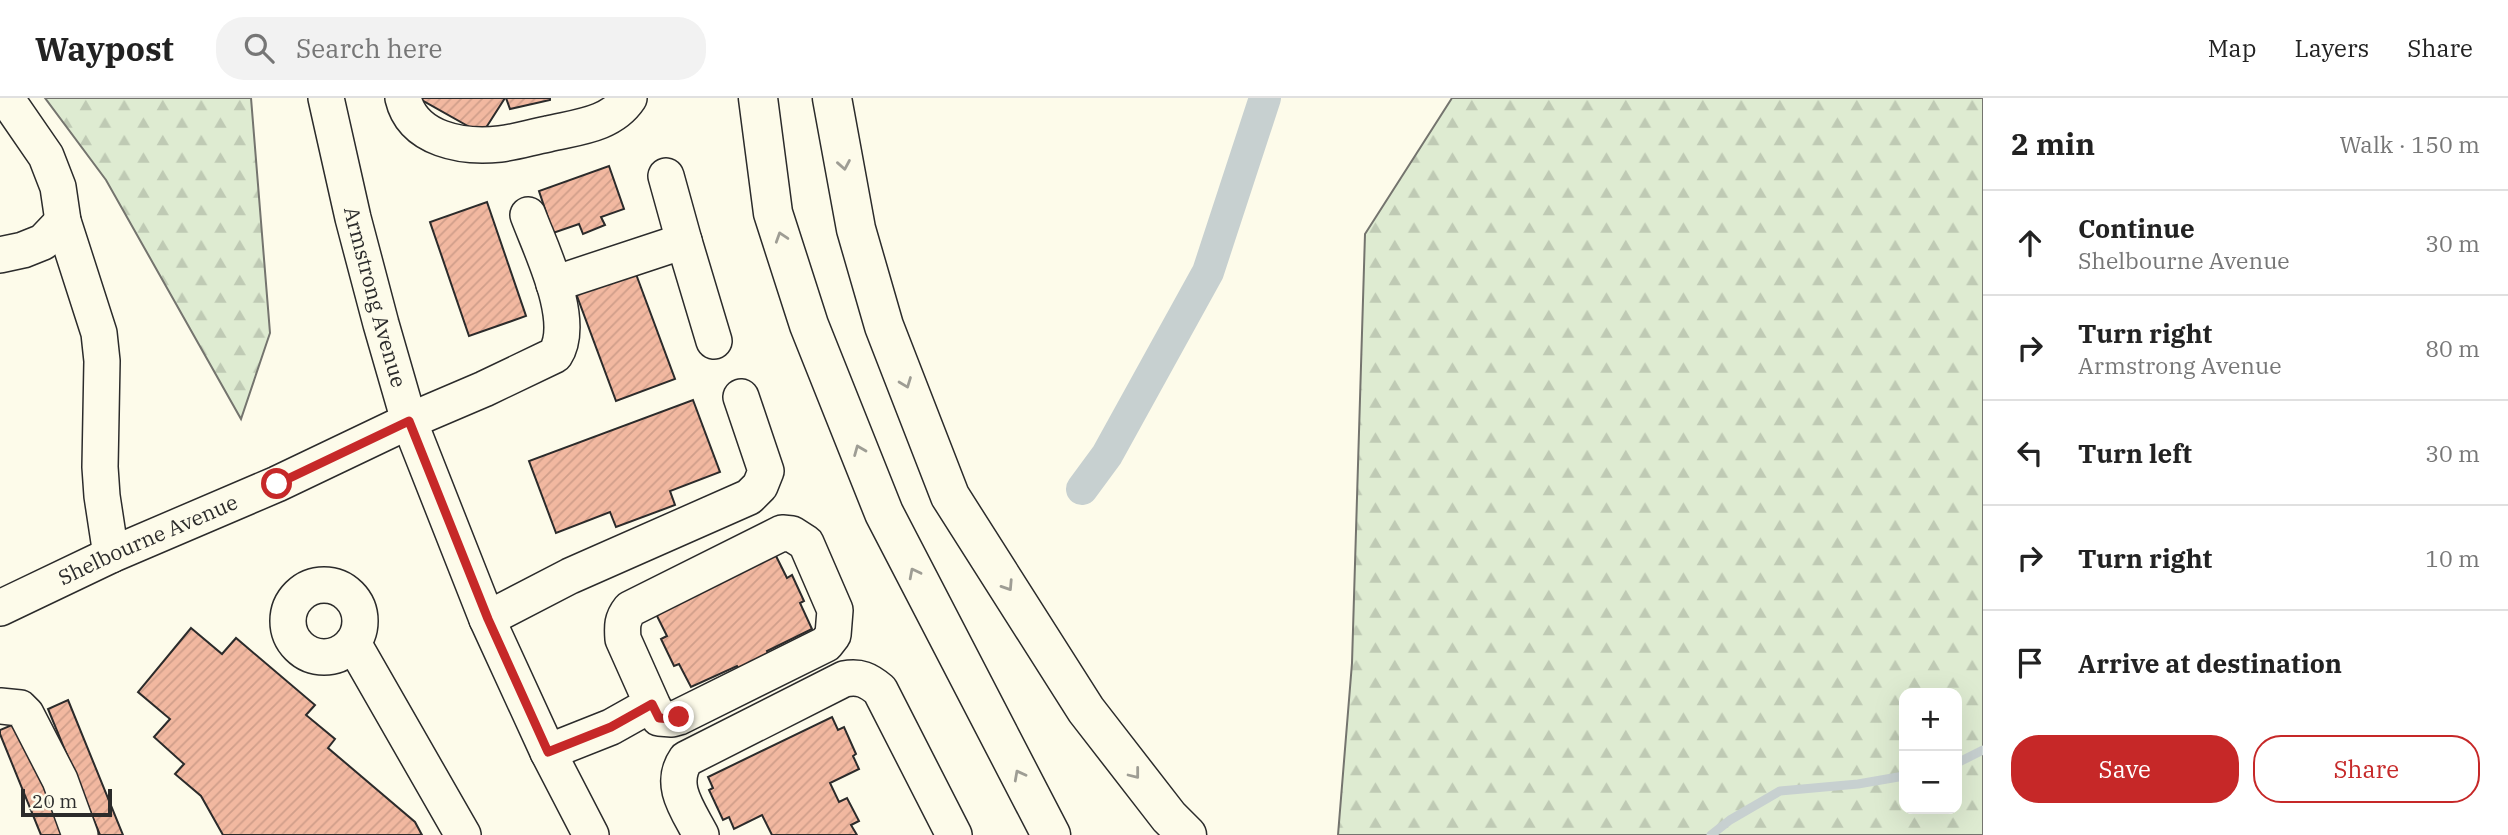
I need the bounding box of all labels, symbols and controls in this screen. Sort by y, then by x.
search box [216,17,706,80]
text: Waypost [35,27,174,70]
icon: search [240,29,278,67]
text: Search here [296,31,442,65]
text: Map [2208,32,2256,64]
text: Layers [2294,32,2369,64]
text: Share [2407,32,2473,64]
text: 2 min [2011,124,2095,163]
text: Walk · 150 m [2339,129,2480,159]
one-way arrow [836,159,851,171]
street label: Armstrong Avenue [338,204,414,390]
text: Continue [2078,211,2195,245]
icon: ahead [2011,224,2049,262]
text: 30 m [2425,228,2480,258]
one-way arrow [774,231,789,243]
text: Shelbourne Avenue [2078,245,2290,275]
text: Turn right [2078,316,2212,350]
icon: right [2011,329,2049,367]
text: 80 m [2425,333,2480,363]
text: Armstrong Avenue [2078,350,2282,380]
one-way arrow [898,377,912,389]
icon: left [2011,434,2049,472]
text: Turn left [2078,436,2192,470]
text: 30 m [2425,438,2480,468]
one-way arrow [853,445,867,457]
route start [261,468,292,499]
street label: Shelbourne Avenue [53,487,242,591]
icon: right [2011,539,2049,577]
text: Turn right [2078,541,2212,575]
text: 10 m [2425,543,2480,573]
one-way arrow [909,568,923,580]
one-way arrow [1000,578,1013,591]
icon: arrive [2011,644,2049,682]
text: Arrive at destination [2078,646,2342,680]
map controls [1899,688,1962,814]
button: + [1899,688,1962,751]
route end [663,701,694,732]
button: Save [2011,735,2239,803]
button: Share [2253,735,2480,803]
button: − [1899,751,1962,814]
one-way arrow [1127,766,1140,778]
one-way arrow [1014,770,1027,782]
scale bar [21,786,112,818]
text: 20 m [32,789,77,813]

